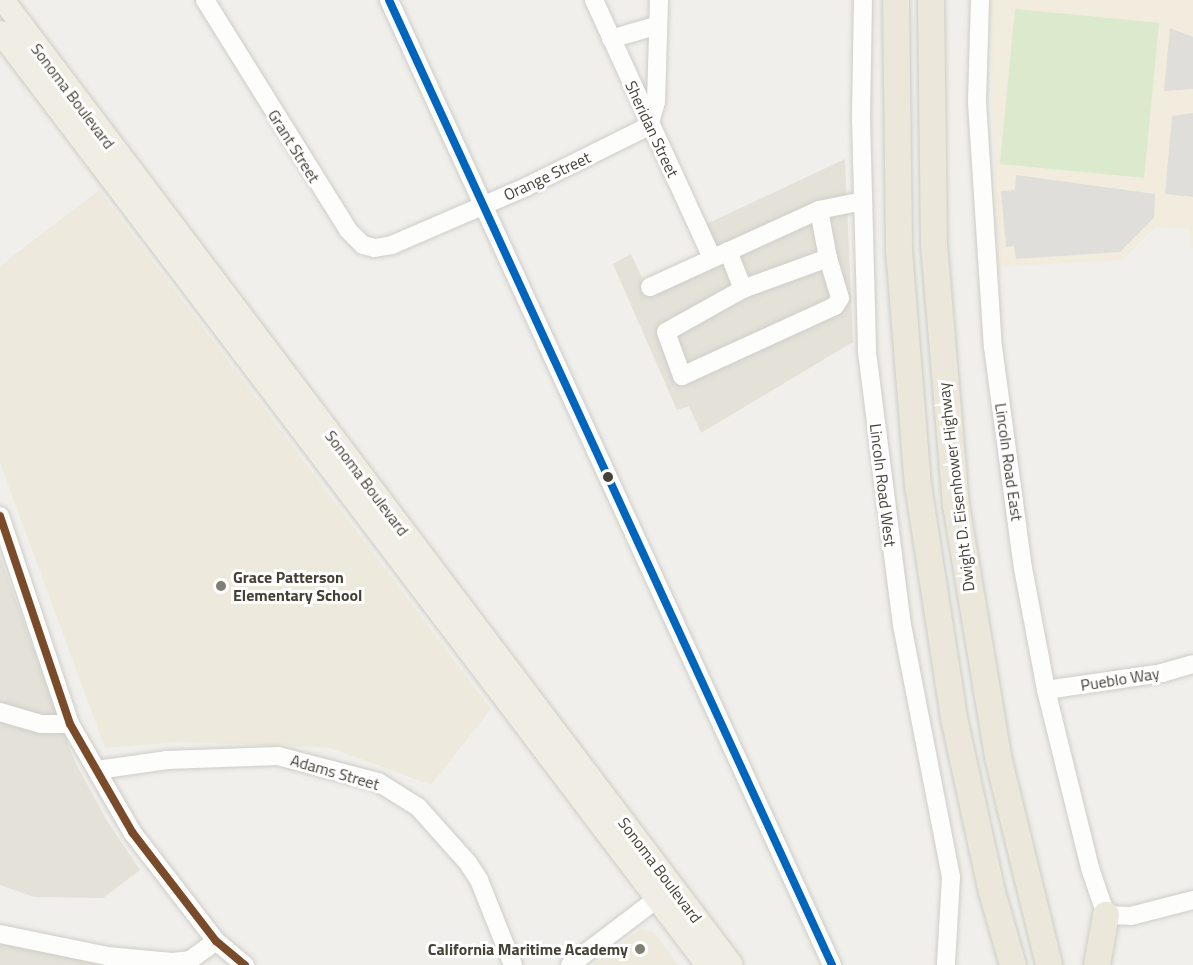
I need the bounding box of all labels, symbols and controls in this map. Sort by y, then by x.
street label: Sonoma Boulevard [27,40,119,152]
street label: Sheridan Street [621,78,683,180]
street label: Grant Street [264,106,324,186]
street label: Orange Street [500,147,594,205]
street label: Dwight D. Eisenhower Highway [934,381,978,593]
street label: Lincoln Road East [991,402,1027,522]
street label: Lincoln Road West [866,422,900,548]
street label: Sonoma Boulevard [321,427,413,539]
unlabelled marker [602,471,614,483]
place label: Grace Patterson Elementary School [233,567,362,605]
marker: Grace Patterson Elementary School [214,579,228,593]
street label: Pueblo Way [1079,663,1161,695]
street label: Adams Street [288,750,382,794]
street label: Sonoma Boulevard [614,814,706,926]
place label: California Maritime Academy [428,939,628,959]
marker: California Maritime Academy [633,942,647,956]

